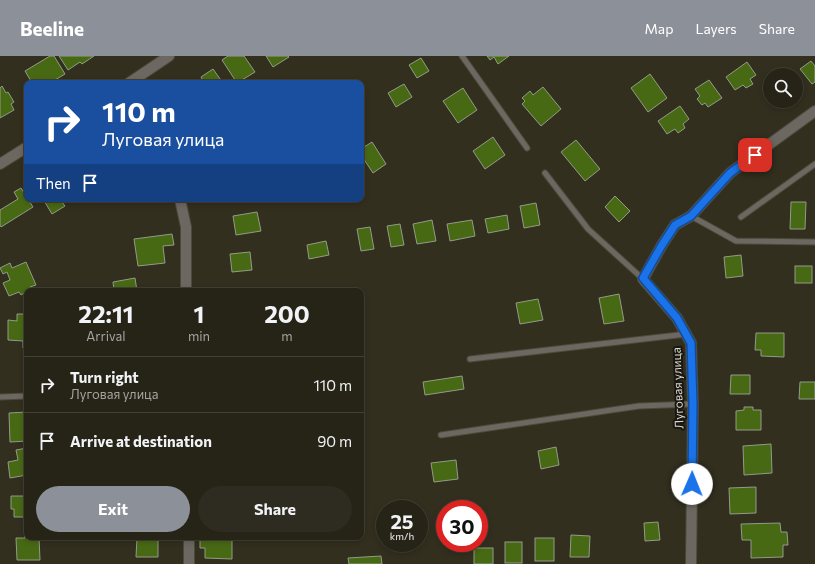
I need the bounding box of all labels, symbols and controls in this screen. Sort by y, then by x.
text: Beeline [20,17,84,40]
text: Map [645,20,673,37]
text: Layers [695,20,737,37]
text: Share [759,20,795,37]
map controls [763,68,803,108]
button: search [763,68,803,108]
text: 110 m [102,94,176,128]
icon: right [36,96,88,148]
text: Луговая улица [102,128,224,150]
pin [738,138,772,172]
icon: arrive [744,144,766,166]
icon: arrive [79,172,101,194]
text: Then [36,174,71,192]
text: 22:11 [78,299,134,328]
text: 1 [194,299,204,328]
text: 200 [264,299,310,328]
text: Arrival [86,328,126,344]
text: min [188,328,210,344]
text: m [281,328,293,344]
street label: Луговая улица [669,347,685,429]
text: Turn right [70,368,139,386]
icon: right [36,374,58,396]
text: 110 m [313,376,352,394]
text: Луговая улица [70,386,158,402]
icon: arrive [36,430,58,452]
text: Arrive at destination [70,432,212,450]
text: 90 m [317,432,352,450]
position arrow [671,463,713,505]
button: Exit [36,486,190,532]
button: Share [198,486,352,532]
speed limit sign: 30 [436,500,488,552]
text: 25 [390,509,414,533]
text: km/h [390,530,414,542]

